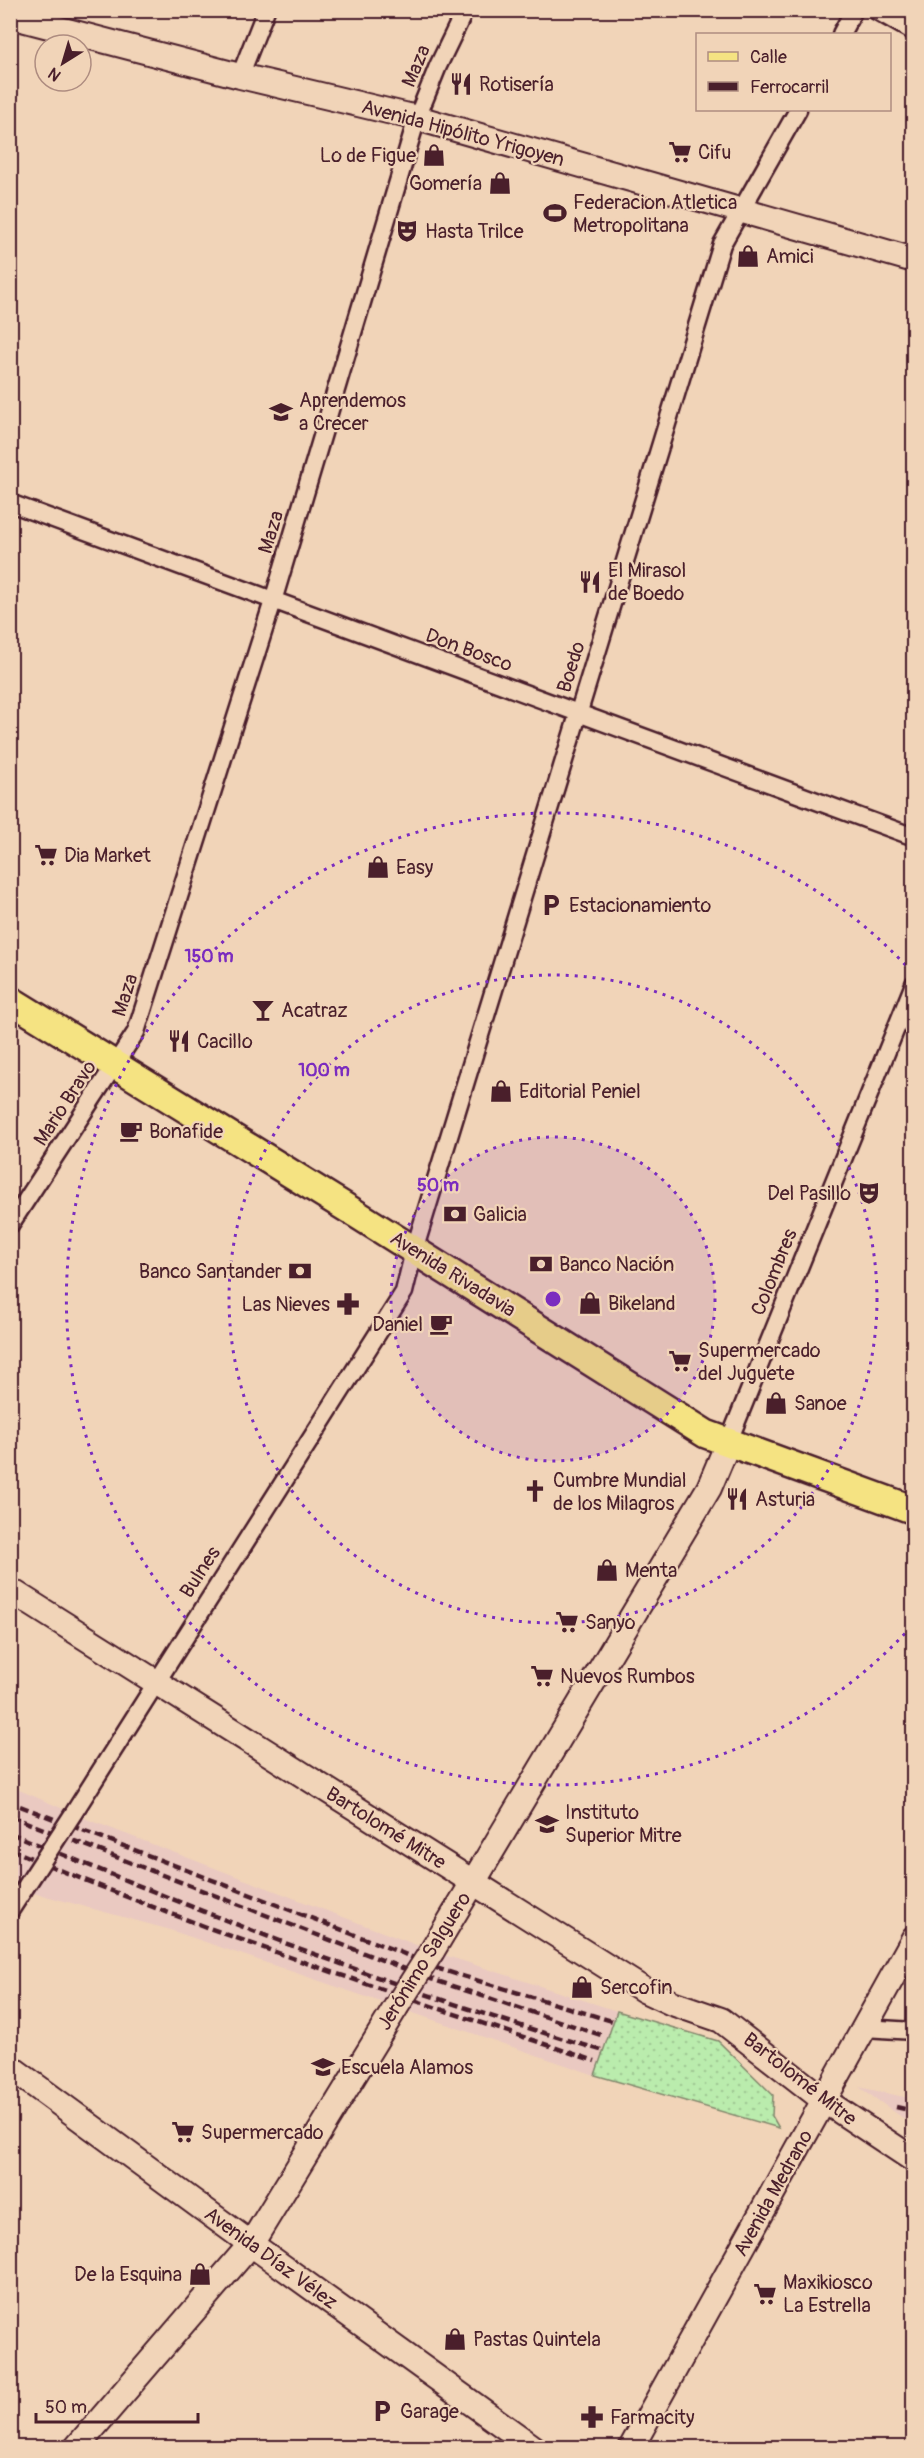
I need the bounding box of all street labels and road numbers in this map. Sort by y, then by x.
street label: Maza [396,41,436,91]
street label: Avenida Hipólito Yrigoyen [359,94,567,172]
street label: Maza [253,508,289,556]
street label: Don Bosco [422,623,516,677]
street label: Boedo [551,638,591,696]
street label: Maza [106,970,144,1020]
street label: Mario Bravo [28,1055,102,1150]
street label: Avenida Rivadavia [386,1225,520,1323]
street label: Colombres [745,1225,803,1319]
street label: Bulnes [174,1542,226,1602]
street label: Bartolomé Mitre [321,1781,451,1875]
street label: Jerónimo Salguero [372,1887,477,2035]
street label: Bartolomé Mitre [738,2027,862,2131]
street label: Avenida Medrano [728,2125,818,2261]
street label: Avenida Díaz Vélez [200,2201,342,2315]

